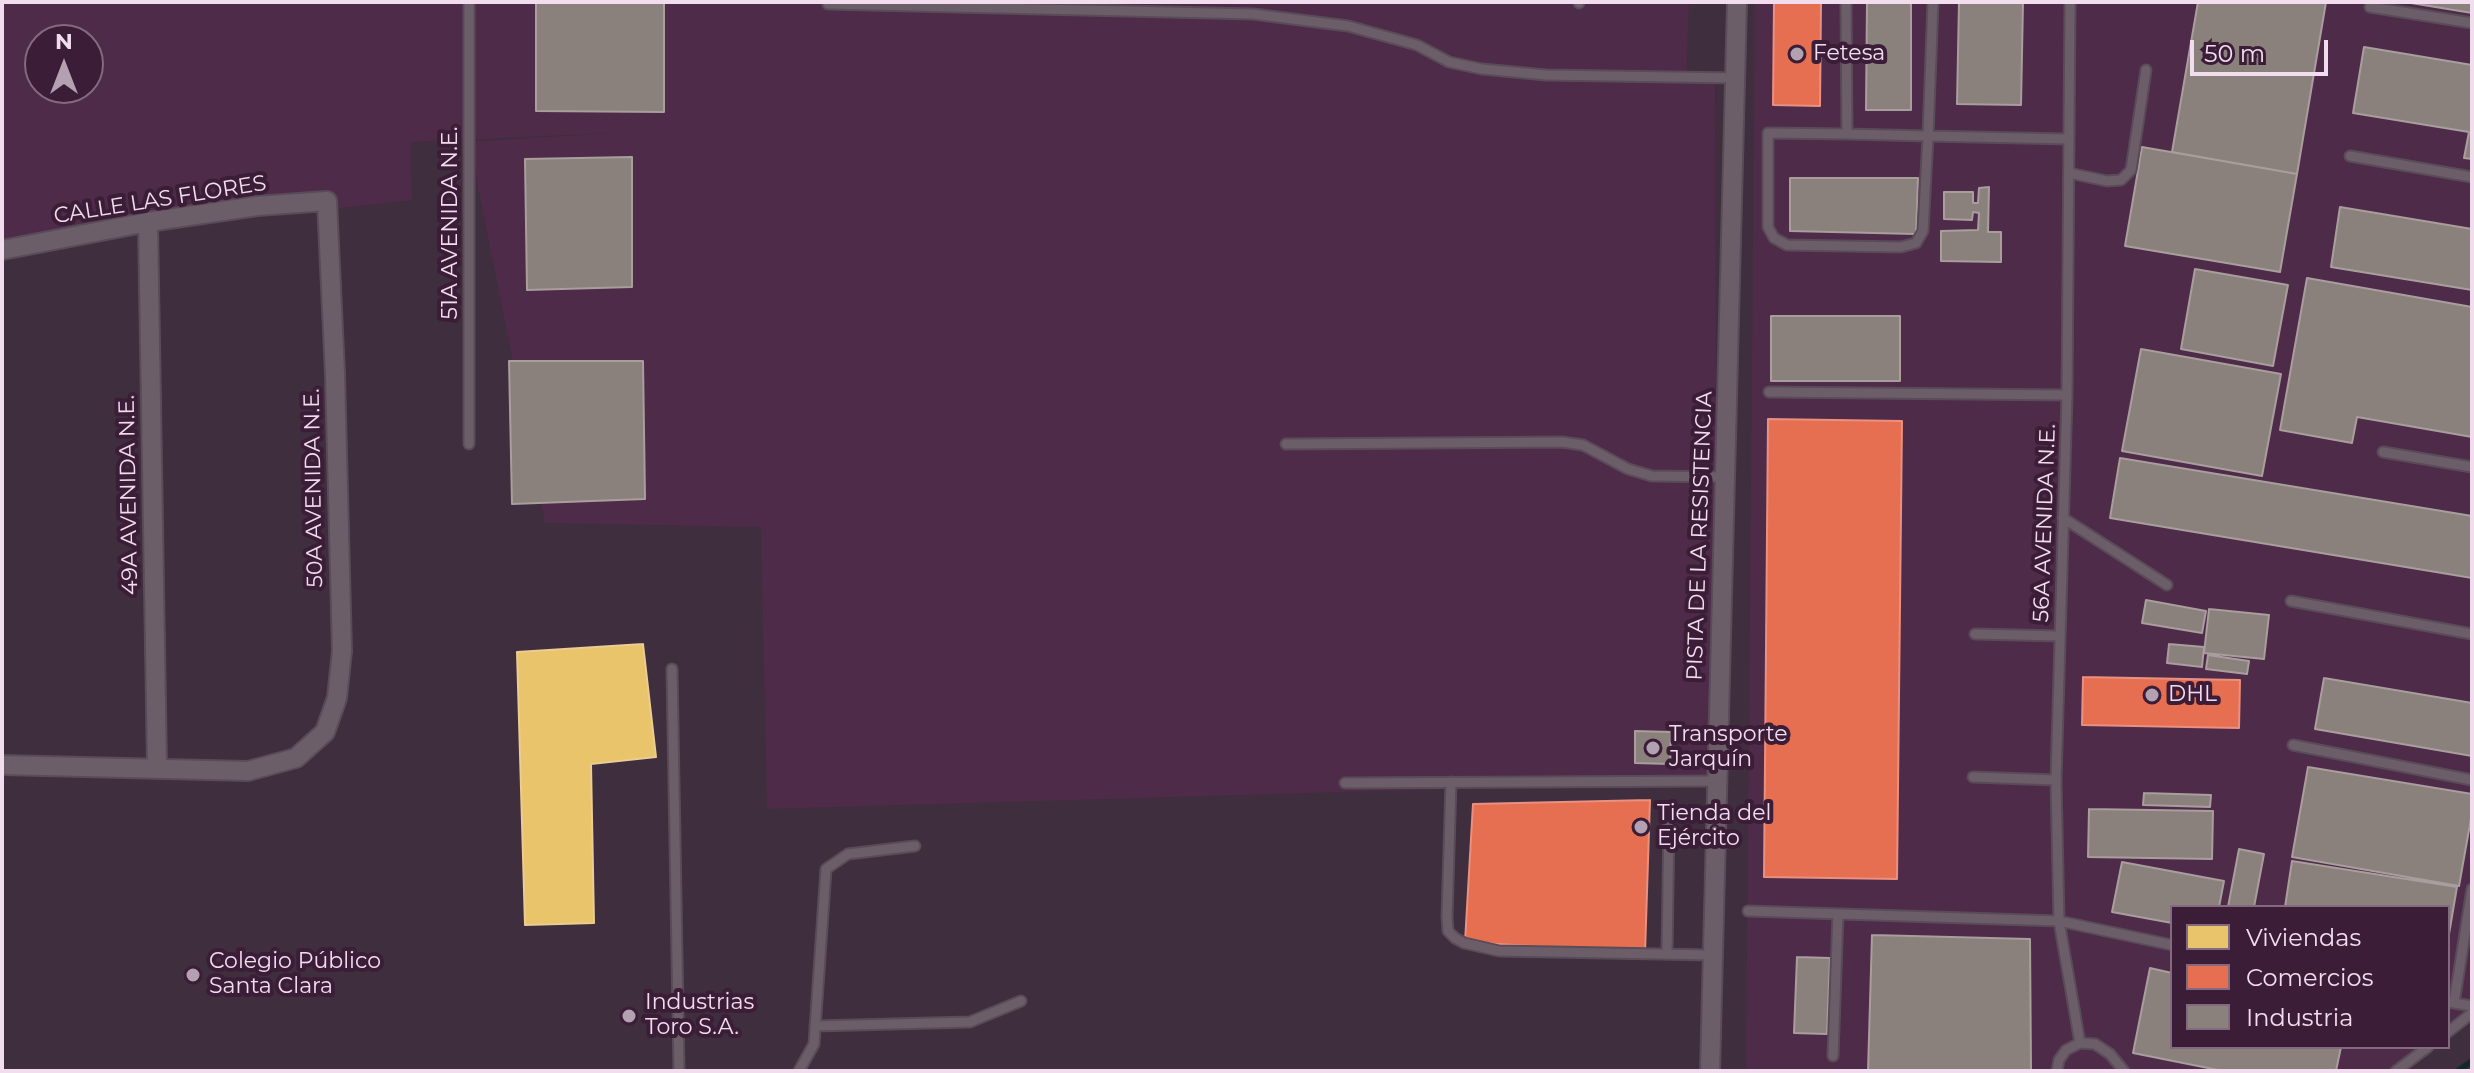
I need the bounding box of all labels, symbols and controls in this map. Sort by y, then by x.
north arrow [24,24,104,104]
scale bar [2194,24,2332,74]
text: N [55,28,73,55]
text: 50 m [2204,39,2265,68]
place label: Fetesa [1813,41,1885,67]
marker: Fetesa [1788,45,1806,63]
street label: 51A AVENIDA N.E. [438,127,464,319]
street label: CALLE LAS FLORES [52,170,268,230]
street label: 50A AVENIDA N.E. [299,388,329,588]
street label: PISTA DE LA RESISTENCIA [1682,391,1718,681]
street label: 49A AVENIDA N.E. [114,395,144,595]
street label: 56A AVENIDA N.E. [2028,423,2062,623]
place label: DHL [2168,682,2217,708]
marker: DHL [2143,686,2161,704]
place label: Transporte Jarquín [1669,722,1788,774]
marker: Transporte Jarquín [1644,739,1662,757]
place label: Tienda del Ejército [1657,801,1771,852]
marker: Tienda del Ejército [1632,818,1650,836]
legend [2170,905,2450,1049]
text: Viviendas [2246,923,2361,952]
place label: Colegio Público Santa Clara [209,949,381,1000]
text: Comercios [2246,963,2373,992]
marker: Colegio Público Santa Clara [184,966,202,984]
place label: Industrias Toro S.A. [645,990,754,1042]
text: Industria [2246,1003,2353,1032]
marker: Industrias Toro S.A. [620,1007,638,1025]

